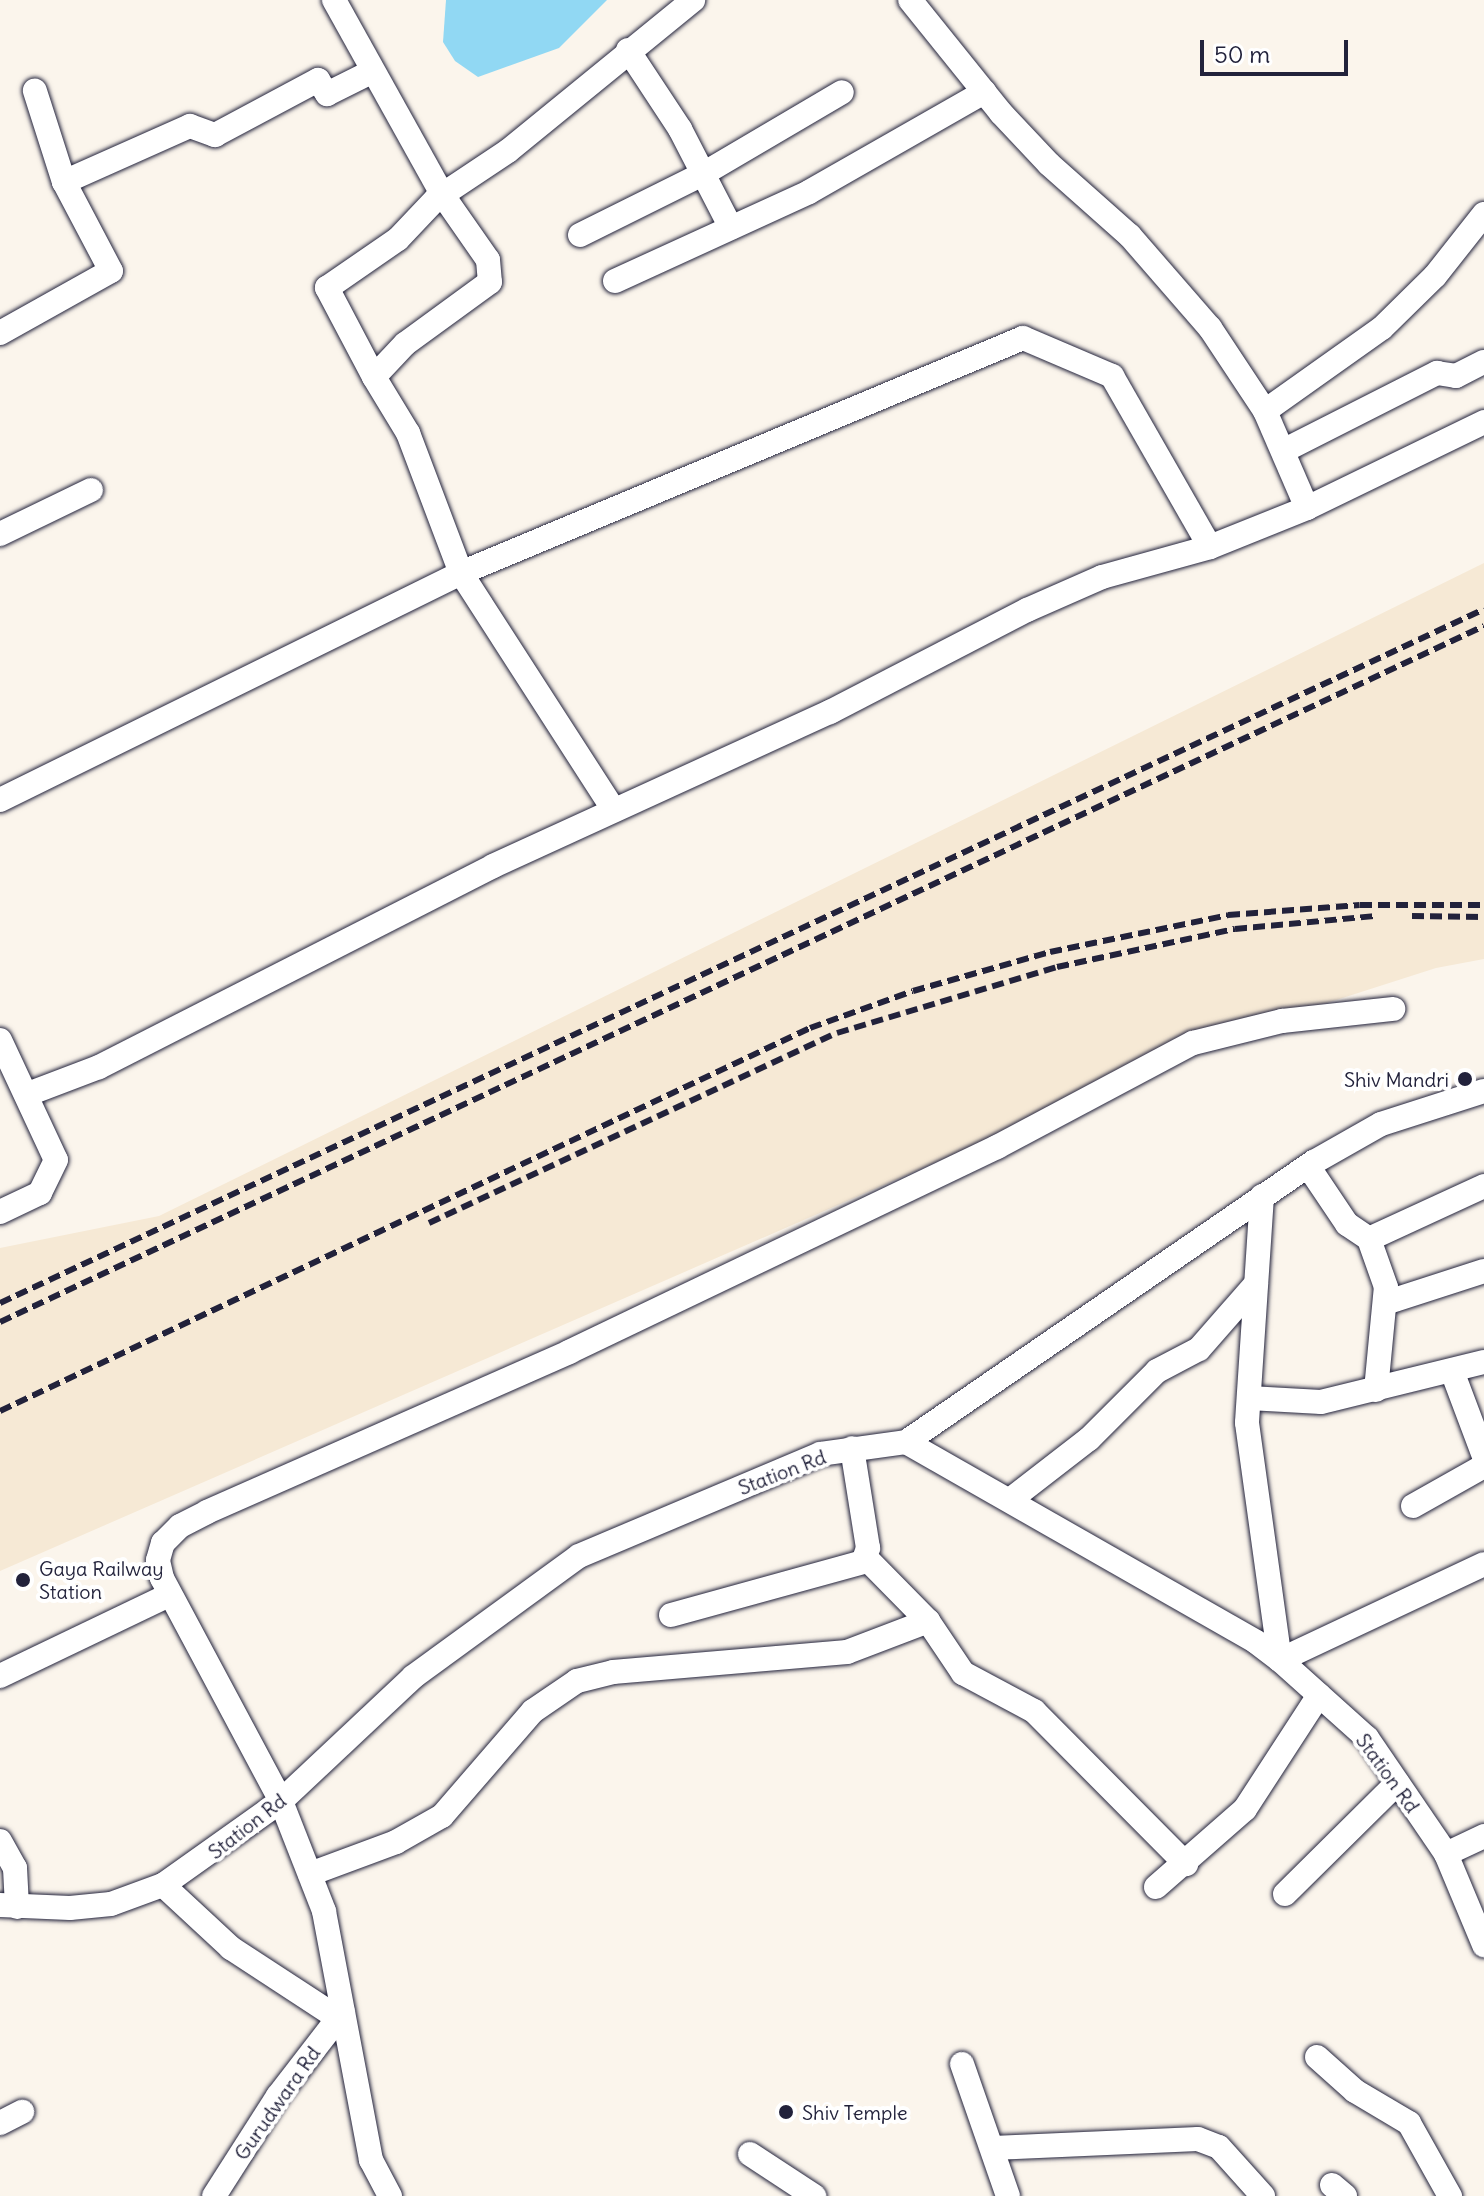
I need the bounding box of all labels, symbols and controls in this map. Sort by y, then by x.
scale bar [1204,24,1352,74]
text: 50 m [1214,39,1270,69]
place label: Shiv Mandri [1344,1067,1449,1091]
marker: Shiv Mandri [1456,1070,1474,1088]
street label: Station Rd [735,1444,829,1500]
place label: Gaya Railway Station [39,1556,164,1603]
marker: Gaya Railway Station [14,1571,32,1589]
street label: Station Rd [1351,1729,1425,1817]
street label: Station Rd [203,1788,291,1864]
street label: Gurudwara Rd [229,2042,325,2164]
place label: Shiv Temple [802,2100,908,2124]
marker: Shiv Temple [777,2103,795,2121]

